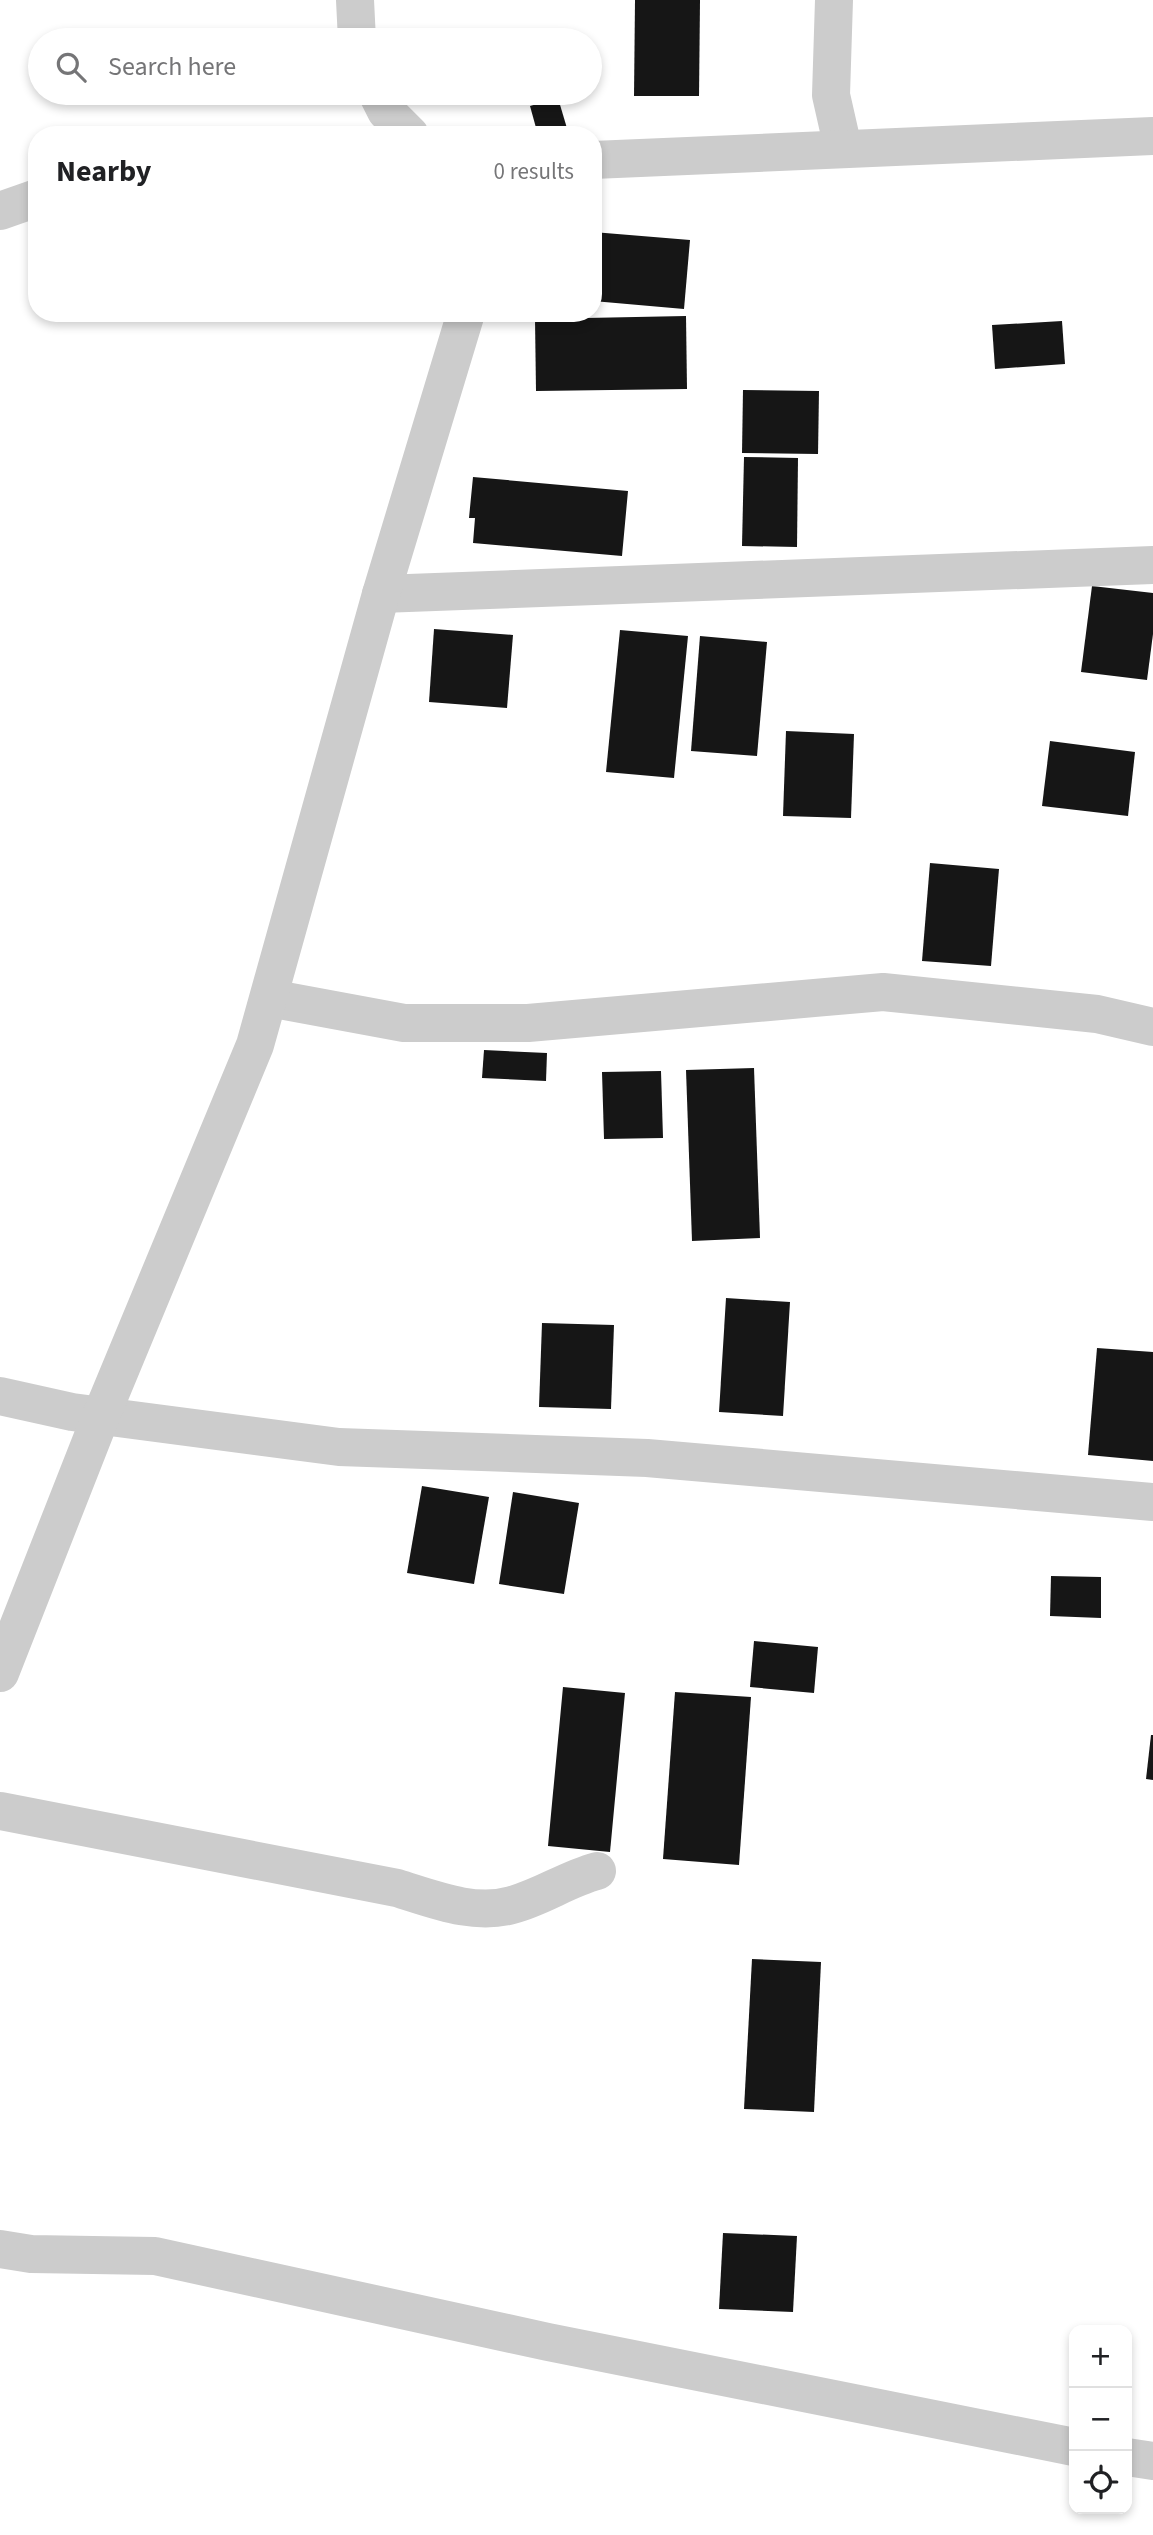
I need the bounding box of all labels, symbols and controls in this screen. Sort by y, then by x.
search box [28,28,602,105]
icon: search [52,48,90,86]
text: Search here [108,48,236,85]
text: Nearby [56,150,151,193]
text: 0 results [494,155,574,188]
map controls [1069,2325,1132,2514]
button: + [1069,2325,1132,2388]
button: − [1069,2388,1132,2451]
button: locate [1069,2451,1132,2514]

